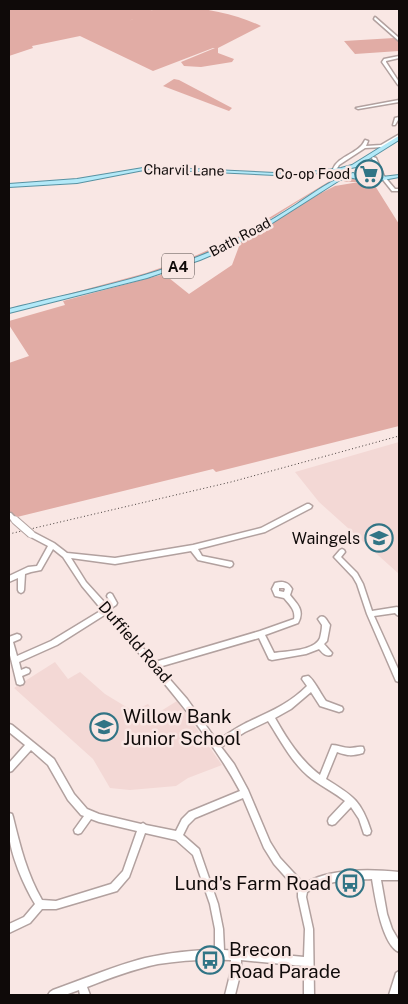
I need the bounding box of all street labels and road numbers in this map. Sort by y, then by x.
street label: Charvil Lane [143,161,225,179]
street label: Bath Road [207,214,273,260]
road number: A4 [162,254,194,278]
street label: Duffield Road [95,598,175,686]

